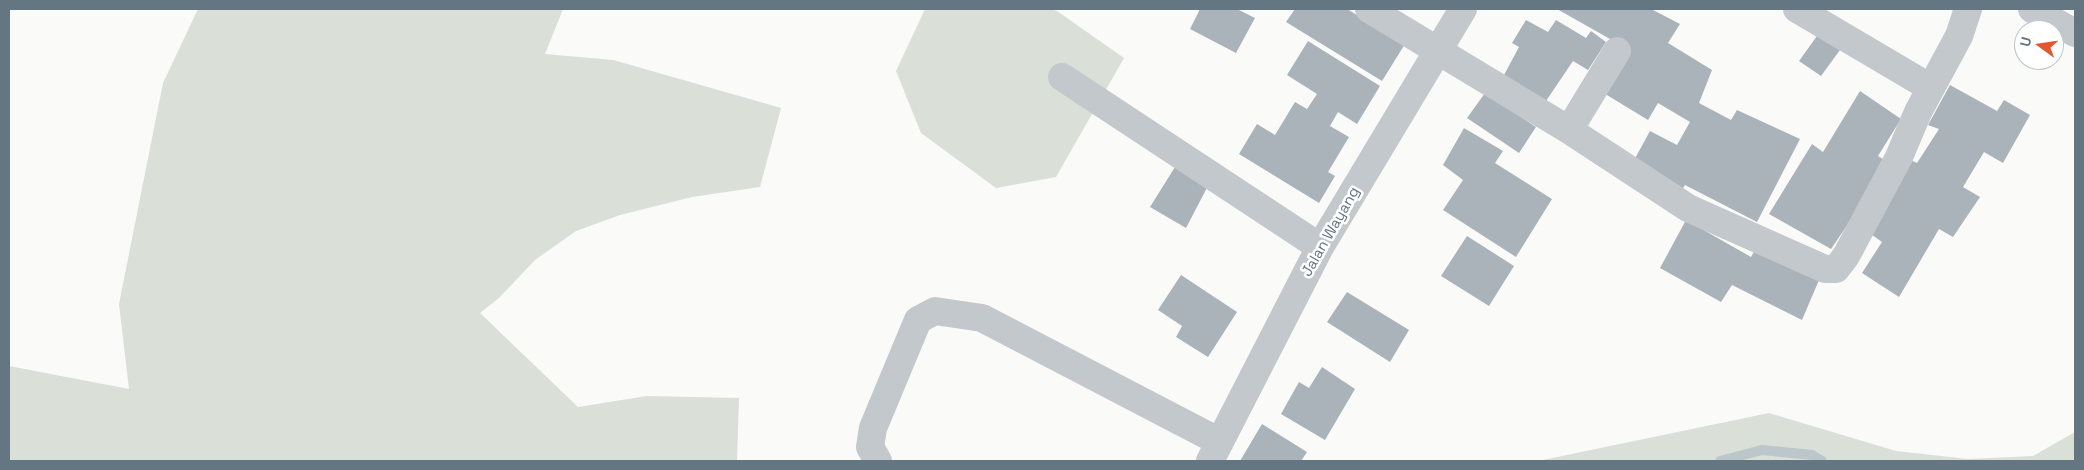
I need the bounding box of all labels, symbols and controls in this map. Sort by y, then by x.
north arrow [2014,20,2064,70]
text: U [2016,35,2035,48]
street label: Jalan Wayang [1298,184,1364,280]

